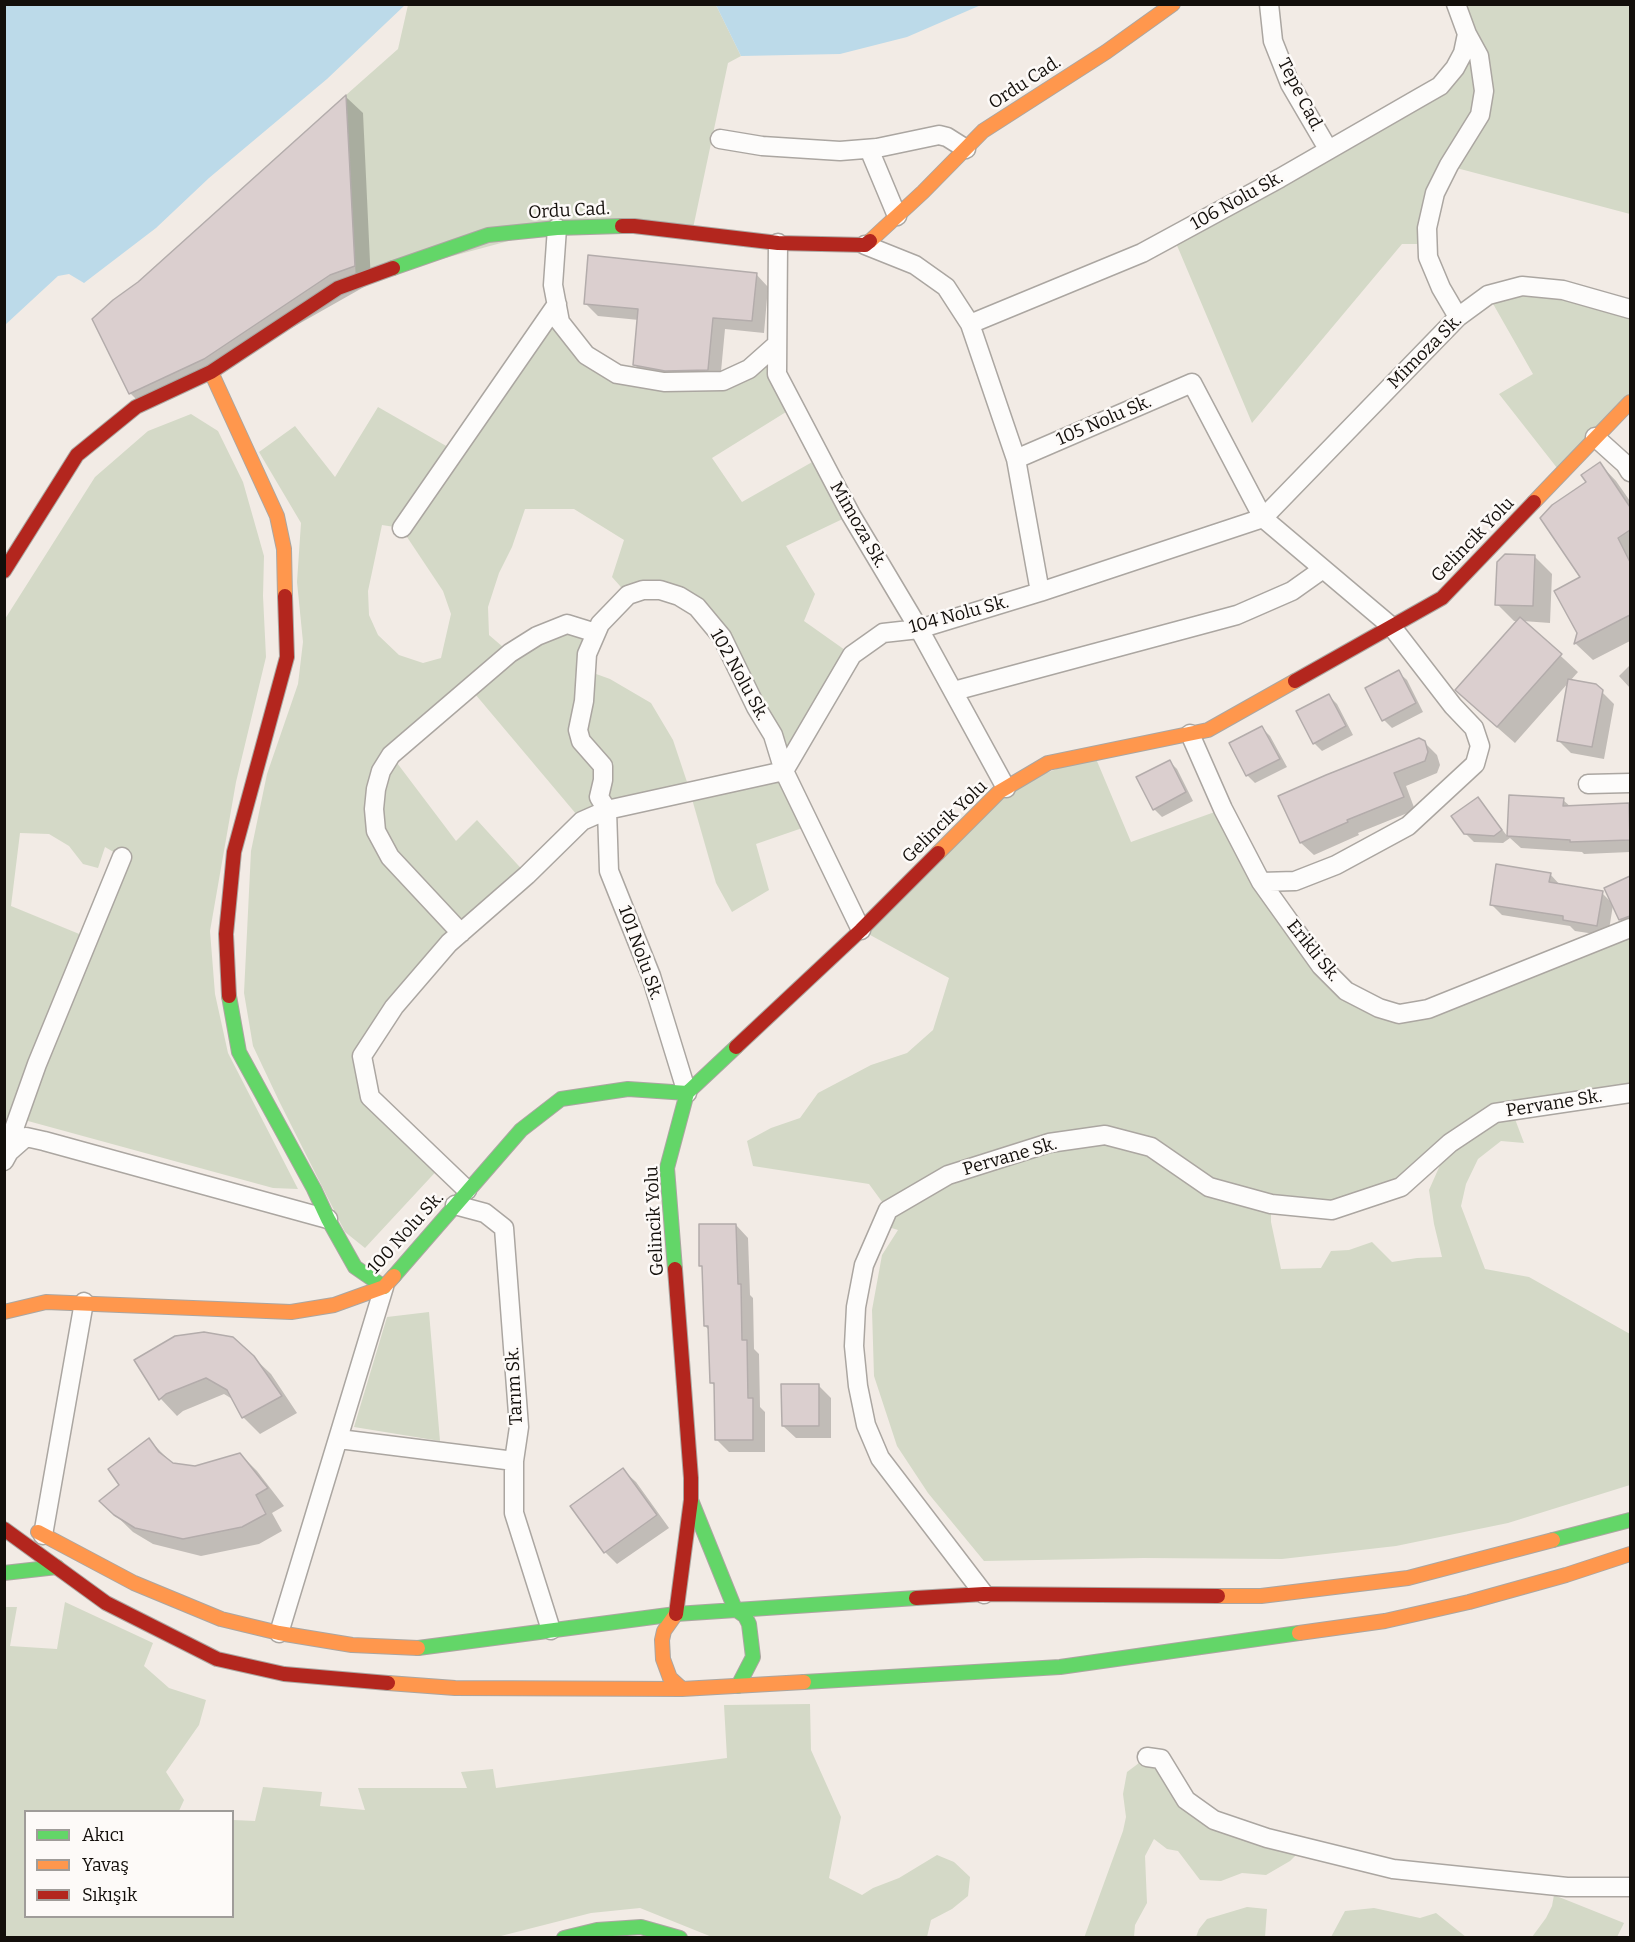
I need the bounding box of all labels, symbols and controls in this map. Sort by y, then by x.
street label: Ordu Cad. [985,52,1065,114]
street label: Tepe Cad. [1272,55,1328,135]
street label: 106 Nolu Sk. [1187,167,1287,235]
street label: Ordu Cad. [528,198,610,224]
street label: Mimoza Sk. [1383,310,1467,394]
street label: 105 Nolu Sk. [1053,391,1155,451]
street label: Mimoza Sk. [825,478,891,572]
street label: Gelincik Yolu [1427,493,1519,587]
street label: 104 Nolu Sk. [907,591,1011,639]
street label: 102 Nolu Sk. [705,625,773,725]
street label: Gelincik Yolu [898,776,992,868]
street label: 101 Nolu Sk. [613,903,667,1003]
street label: Erikli Sk. [1282,916,1344,986]
street label: Pervane Sk. [1504,1086,1604,1122]
street label: Pervane Sk. [960,1133,1060,1181]
street label: Gelincik Yolu [641,1165,669,1277]
street label: 100 Nolu Sk. [364,1187,448,1279]
street label: Tarım Sk. [502,1346,528,1426]
legend [24,1810,234,1918]
text: Akıcı [82,1824,124,1846]
text: Yavaş [82,1854,129,1876]
text: Sıkışık [82,1884,137,1906]

